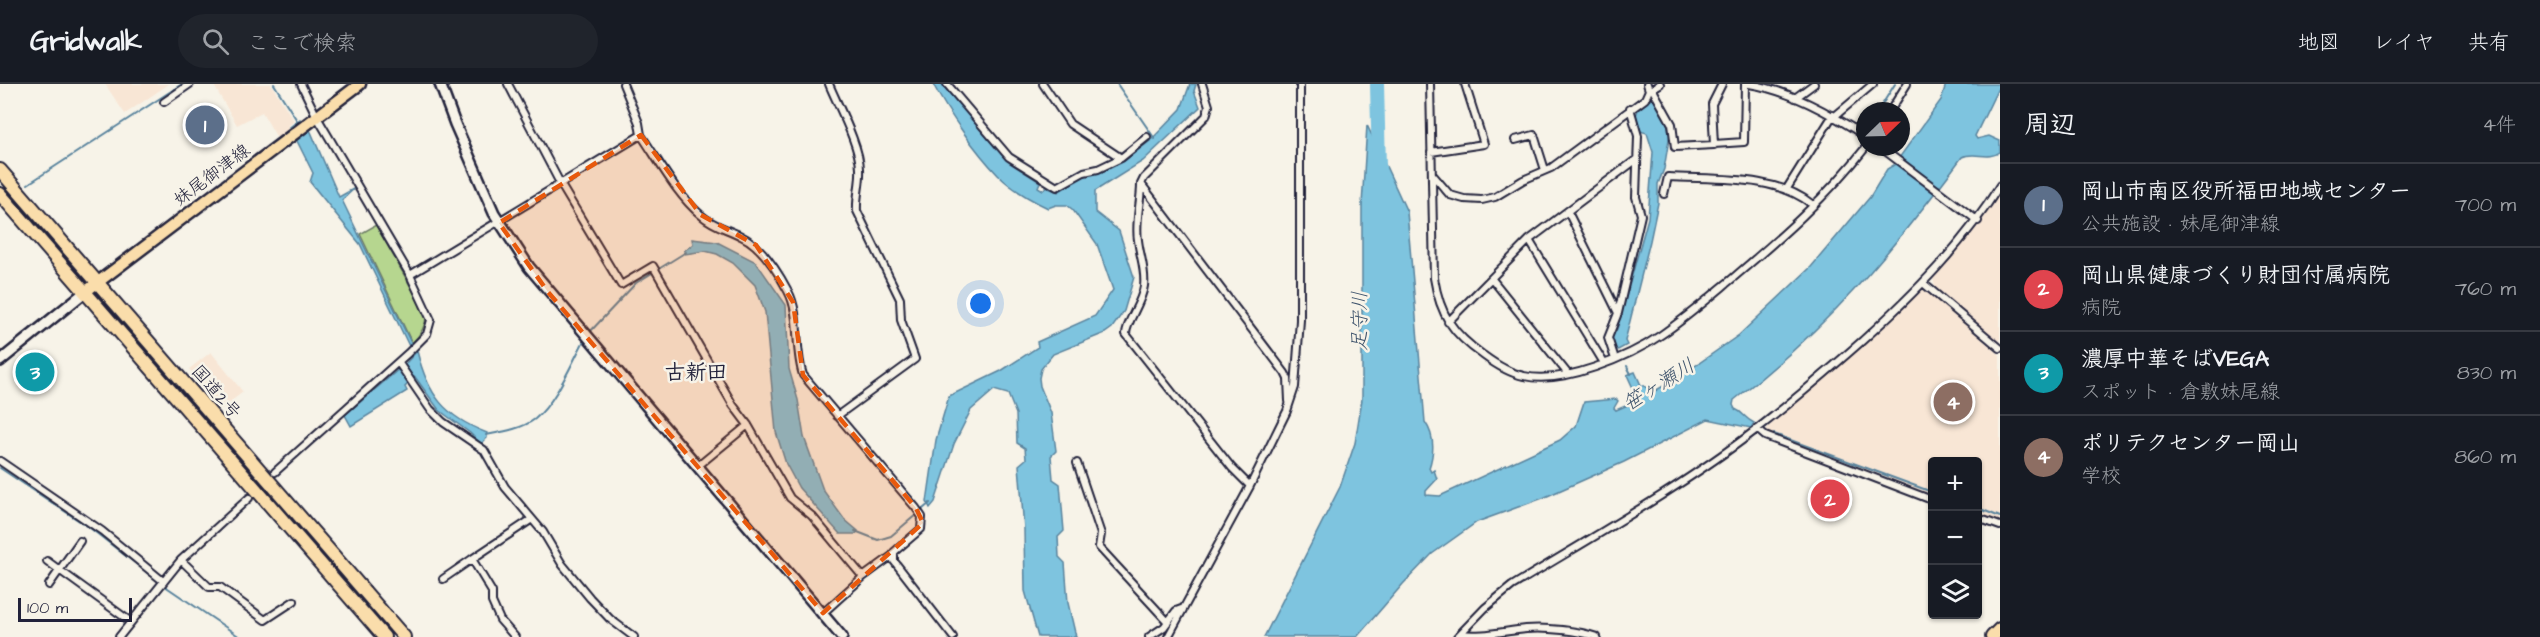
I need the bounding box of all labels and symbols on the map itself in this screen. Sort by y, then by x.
pin: 1 [186,102,224,147]
north arrow [1856,102,1910,156]
street label: 妹尾御津線 [169,138,255,212]
your location [966,289,995,318]
water label: 足守川 [1346,291,1374,351]
pin: 3 [15,350,54,394]
water label: 笹ヶ瀬川 [1618,352,1700,418]
district label: 古新田 [665,358,728,387]
street label: 国道2号 [185,360,247,424]
pin: 4 [1934,380,1972,424]
pin: 2 [1810,476,1850,522]
scale bar [18,595,132,622]

